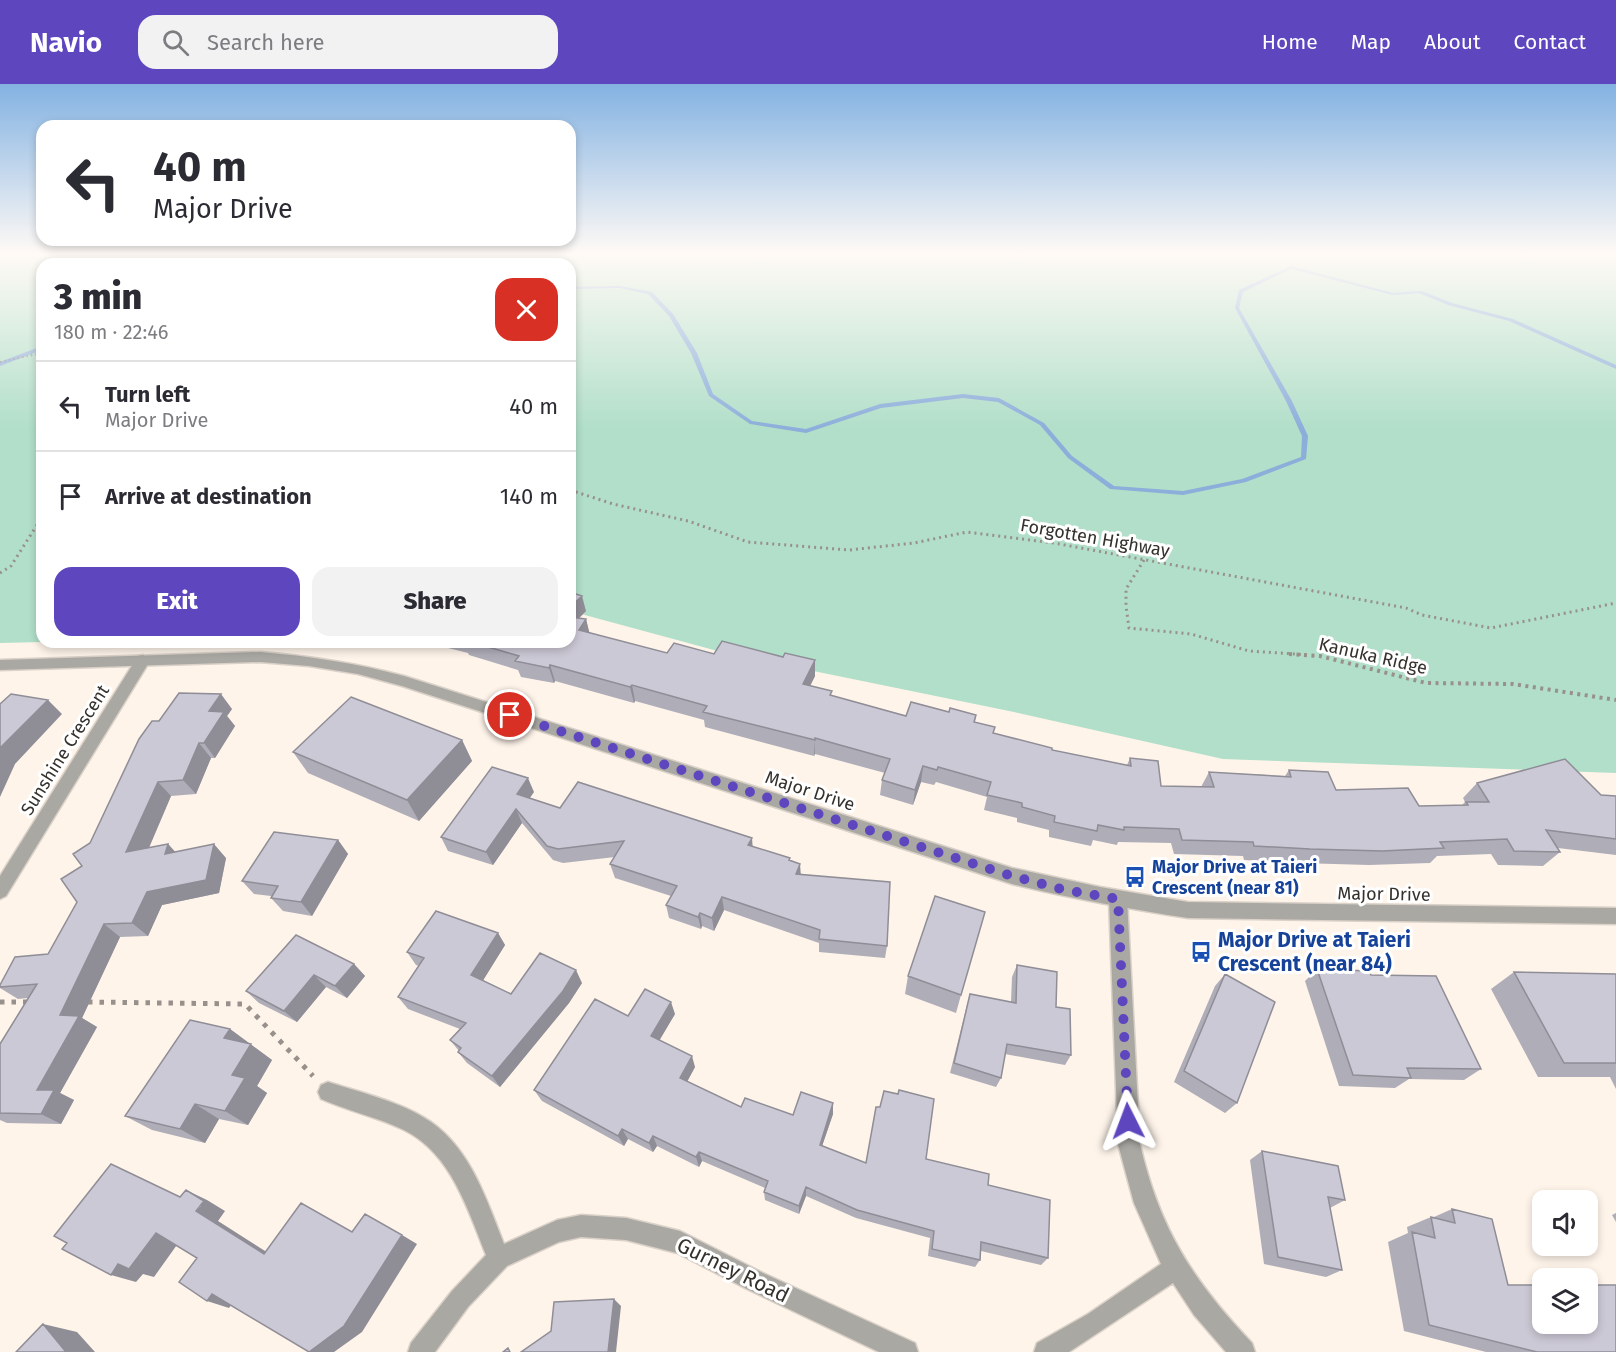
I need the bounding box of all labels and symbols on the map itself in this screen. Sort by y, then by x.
street label: Forgotten Highway [1019,514,1171,562]
street label: Kanuka Ridge [1317,633,1429,679]
street label: Sunshine Crescent [16,680,114,819]
pin [484,689,535,740]
street label: Major Drive [762,766,858,816]
place label: Major Drive at Taieri Crescent (near 81) [1152,856,1317,899]
bus stop icon: Major Drive at Taieri Crescent (near 81) [1123,865,1147,889]
street label: Major Drive [1337,882,1431,906]
place label: Major Drive at Taieri Crescent (near 84) [1218,927,1411,977]
bus stop icon: Major Drive at Taieri Crescent (near 84) [1189,940,1213,964]
position arrow [1096,1089,1160,1153]
street label: Gurney Road [673,1232,793,1308]

